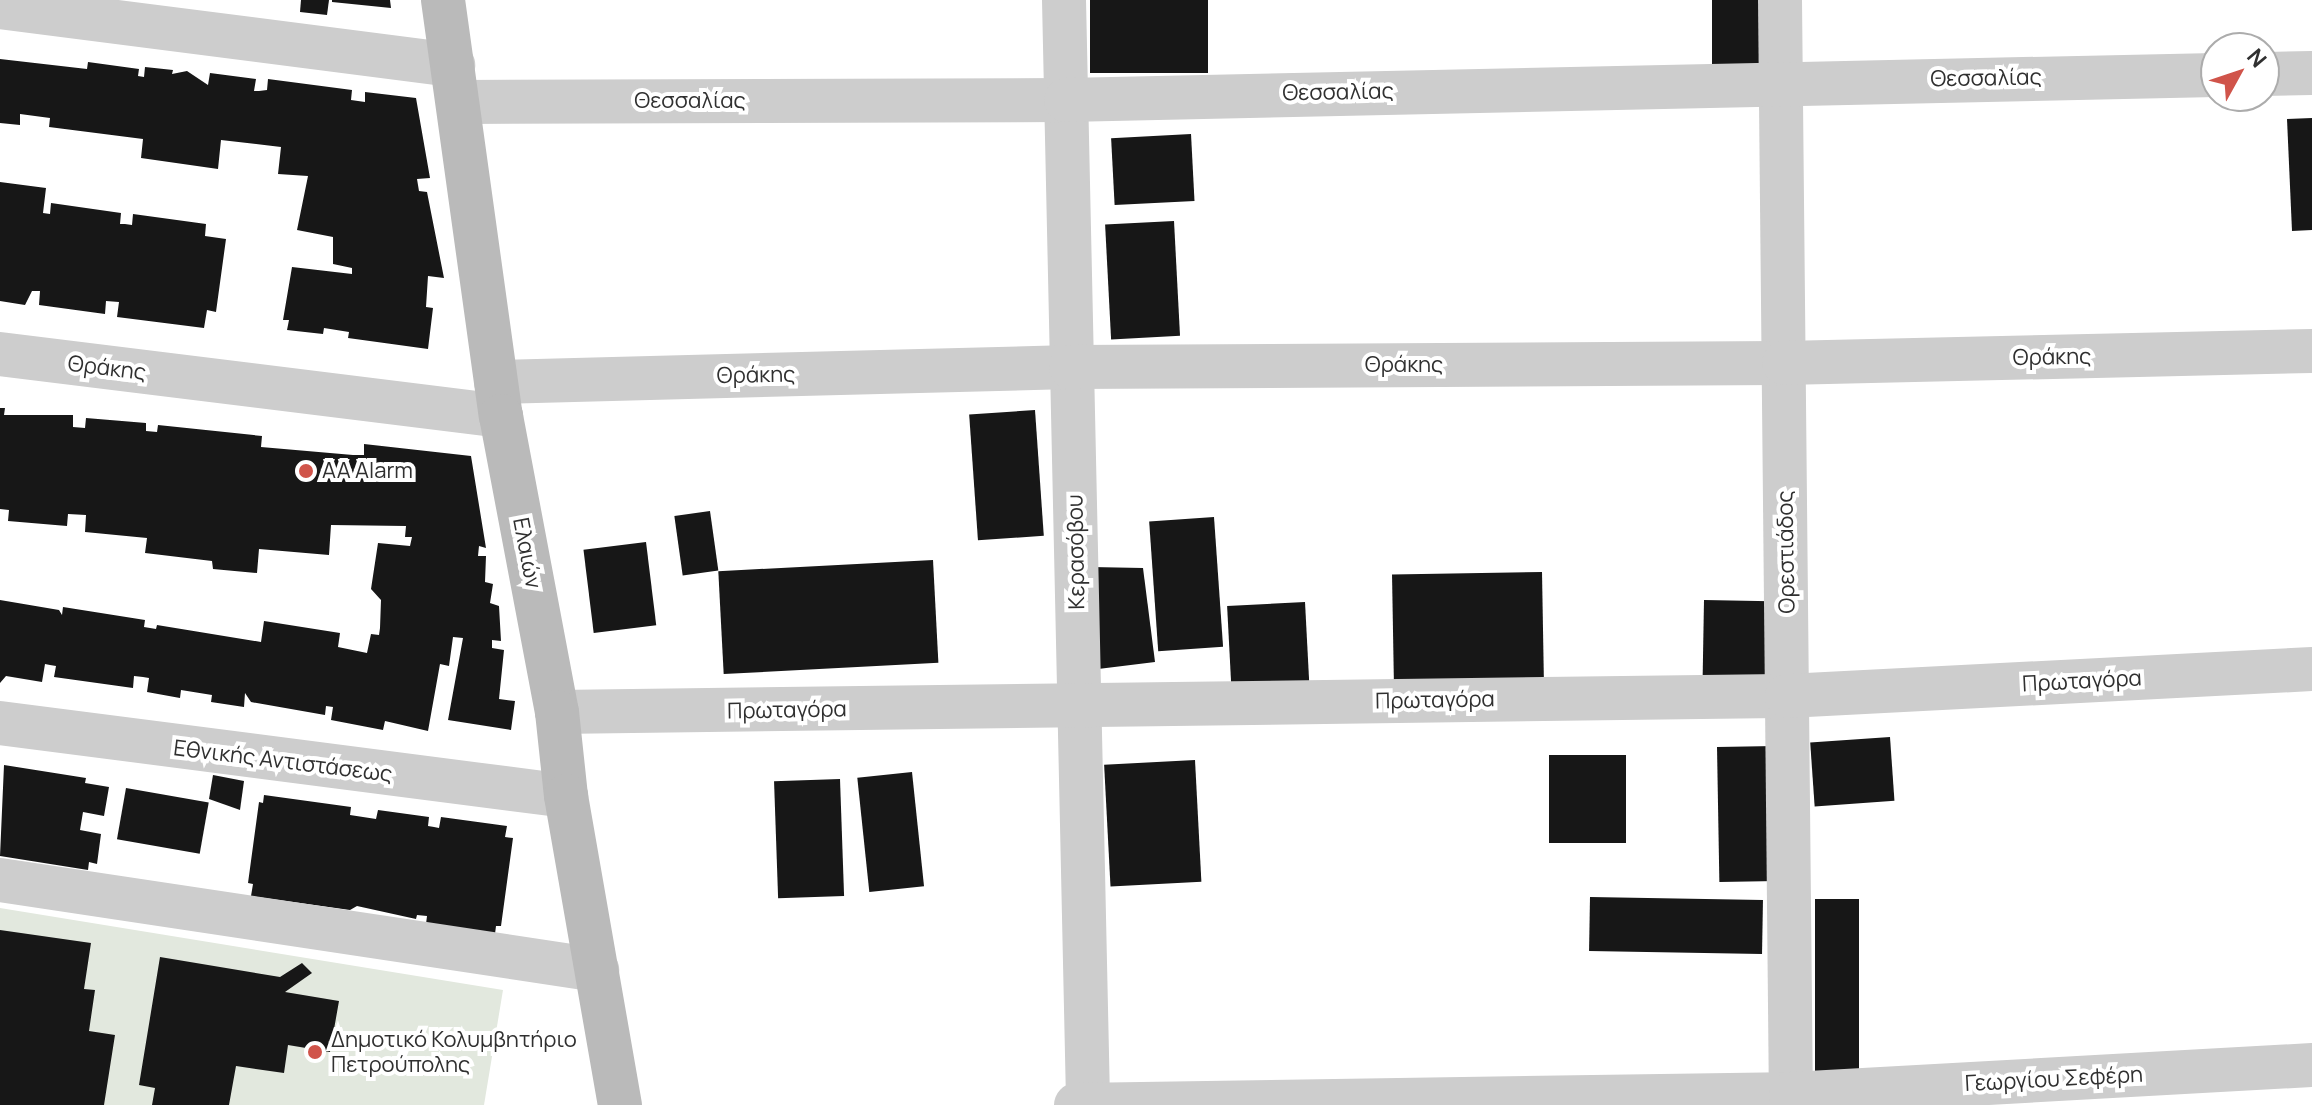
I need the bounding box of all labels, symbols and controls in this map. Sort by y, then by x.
north arrow [2200,32,2280,112]
text: N [2240,42,2273,74]
street label: Θεσσαλίας [1930,64,2042,92]
street label: Θεσσαλίας [1282,78,1394,106]
street label: Θεσσαλίας [634,88,746,114]
street label: Θράκης [2013,343,2091,371]
street label: Θράκης [66,350,148,386]
street label: Θράκης [1365,352,1443,378]
street label: Θράκης [717,361,795,389]
place label: AA Alarm [322,458,413,484]
marker: AA Alarm [297,462,315,480]
street label: Ορεστιάδος [1772,490,1800,614]
street label: Κερασόβου [1062,494,1090,610]
street label: Ελαιών [507,515,547,591]
street label: Πρωταγόρα [2021,665,2143,697]
street label: Πρωταγόρα [1375,686,1495,714]
street label: Πρωταγόρα [727,696,847,724]
street label: Εθνικής Αντιστάσεως [172,734,394,788]
place label: Δημοτικό Κολυμβητήριο Πετρούπολης [331,1026,577,1078]
marker: Δημοτικό Κολυμβητήριο Πετρούπολης [306,1043,324,1061]
street label: Γεωργίου Σεφέρη [1964,1061,2144,1097]

